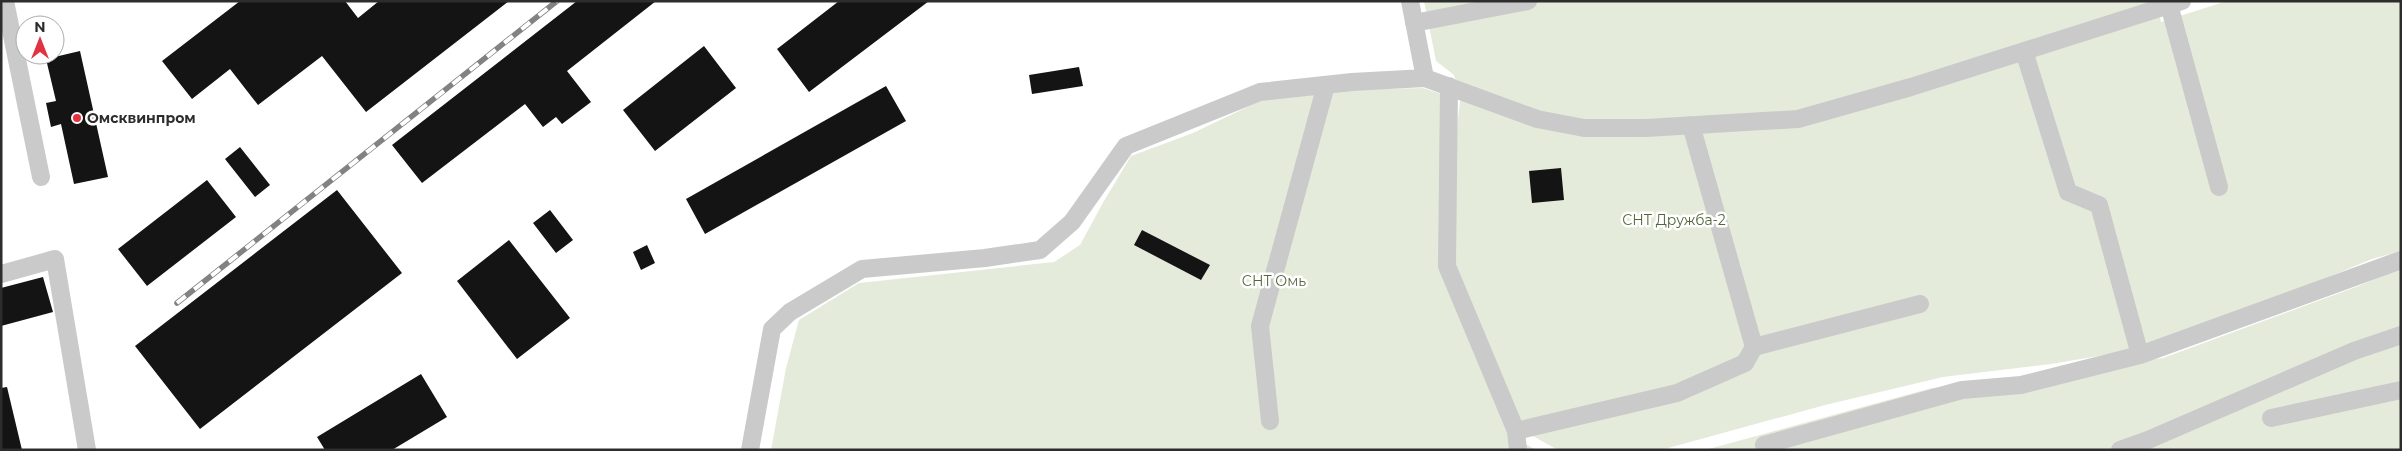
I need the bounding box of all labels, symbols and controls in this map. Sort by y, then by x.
north arrow [15,15,65,65]
text: N [34,18,46,36]
place label: Омсквинпром [87,109,196,127]
marker: Омсквинпром [71,112,83,124]
park label: СНТ Дружба-2 [1622,211,1726,229]
park label: СНТ Омь [1242,272,1306,290]

